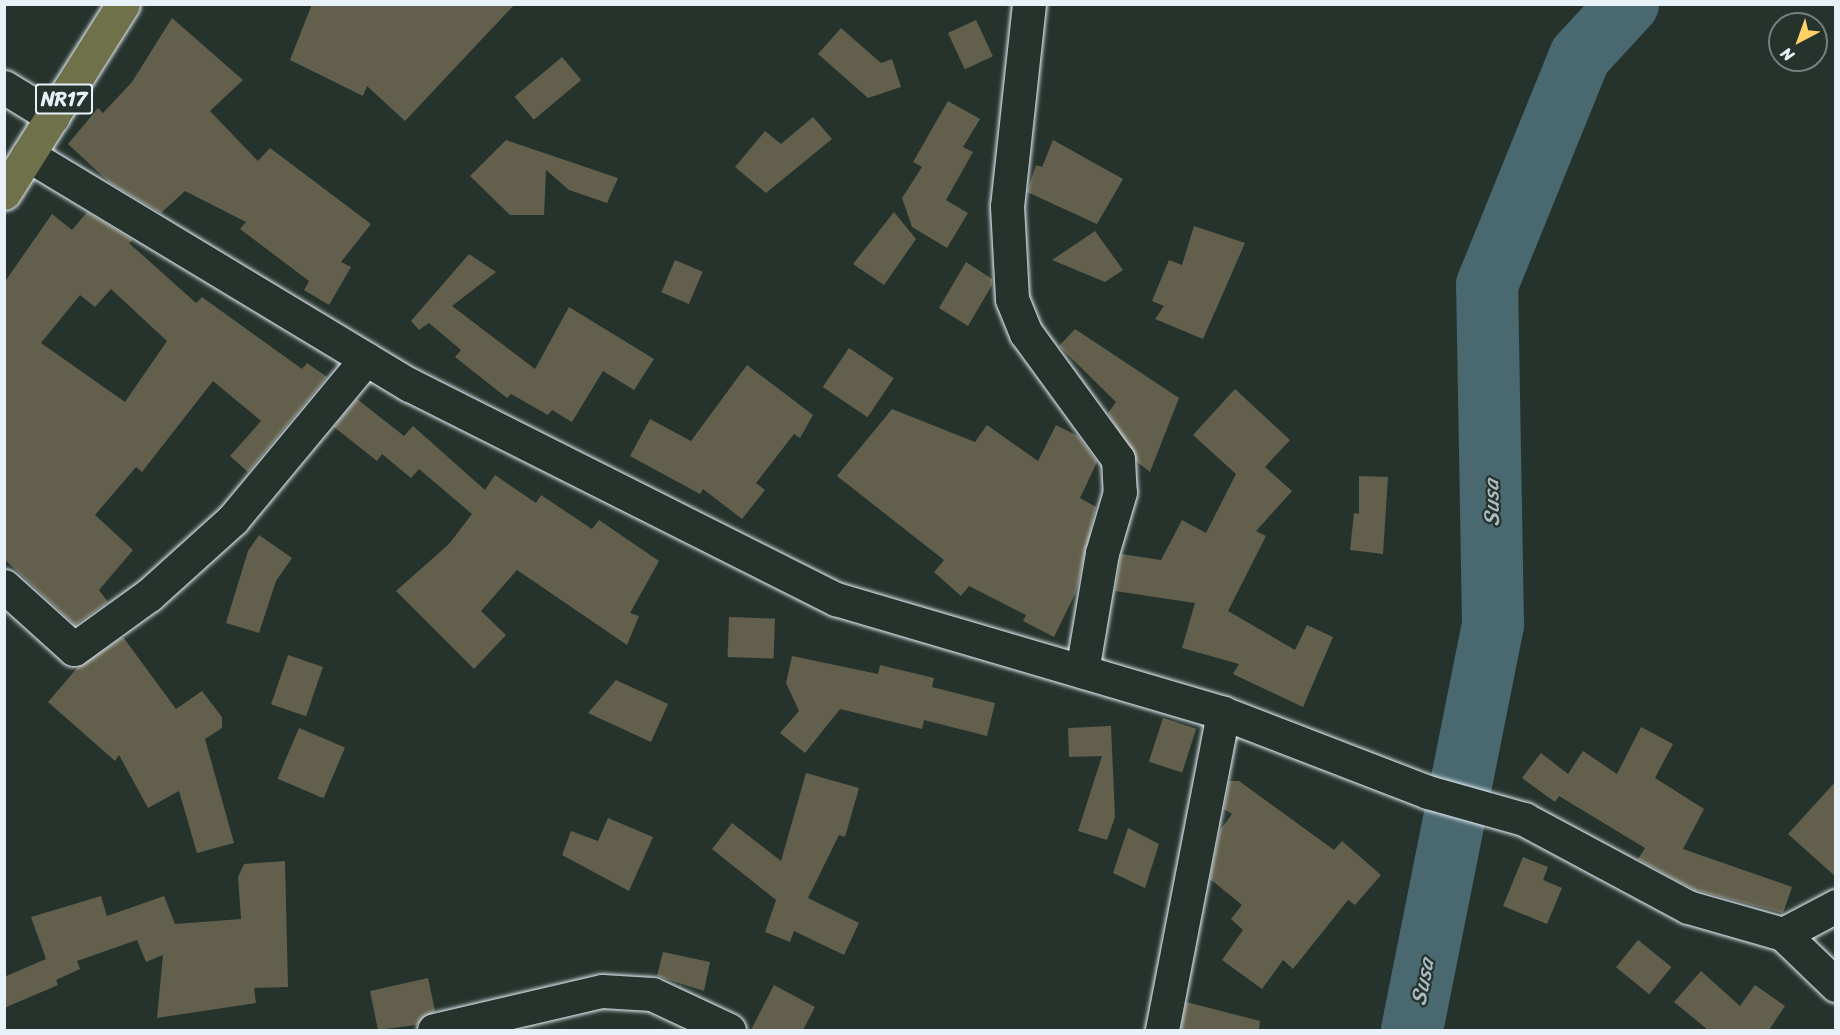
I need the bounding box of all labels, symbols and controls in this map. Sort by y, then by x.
north arrow [1768,12,1828,72]
text: N [1773,40,1801,69]
road number: NR17 [34,82,94,116]
water label: Susa [1477,479,1505,527]
water label: Susa [1405,957,1439,1007]

